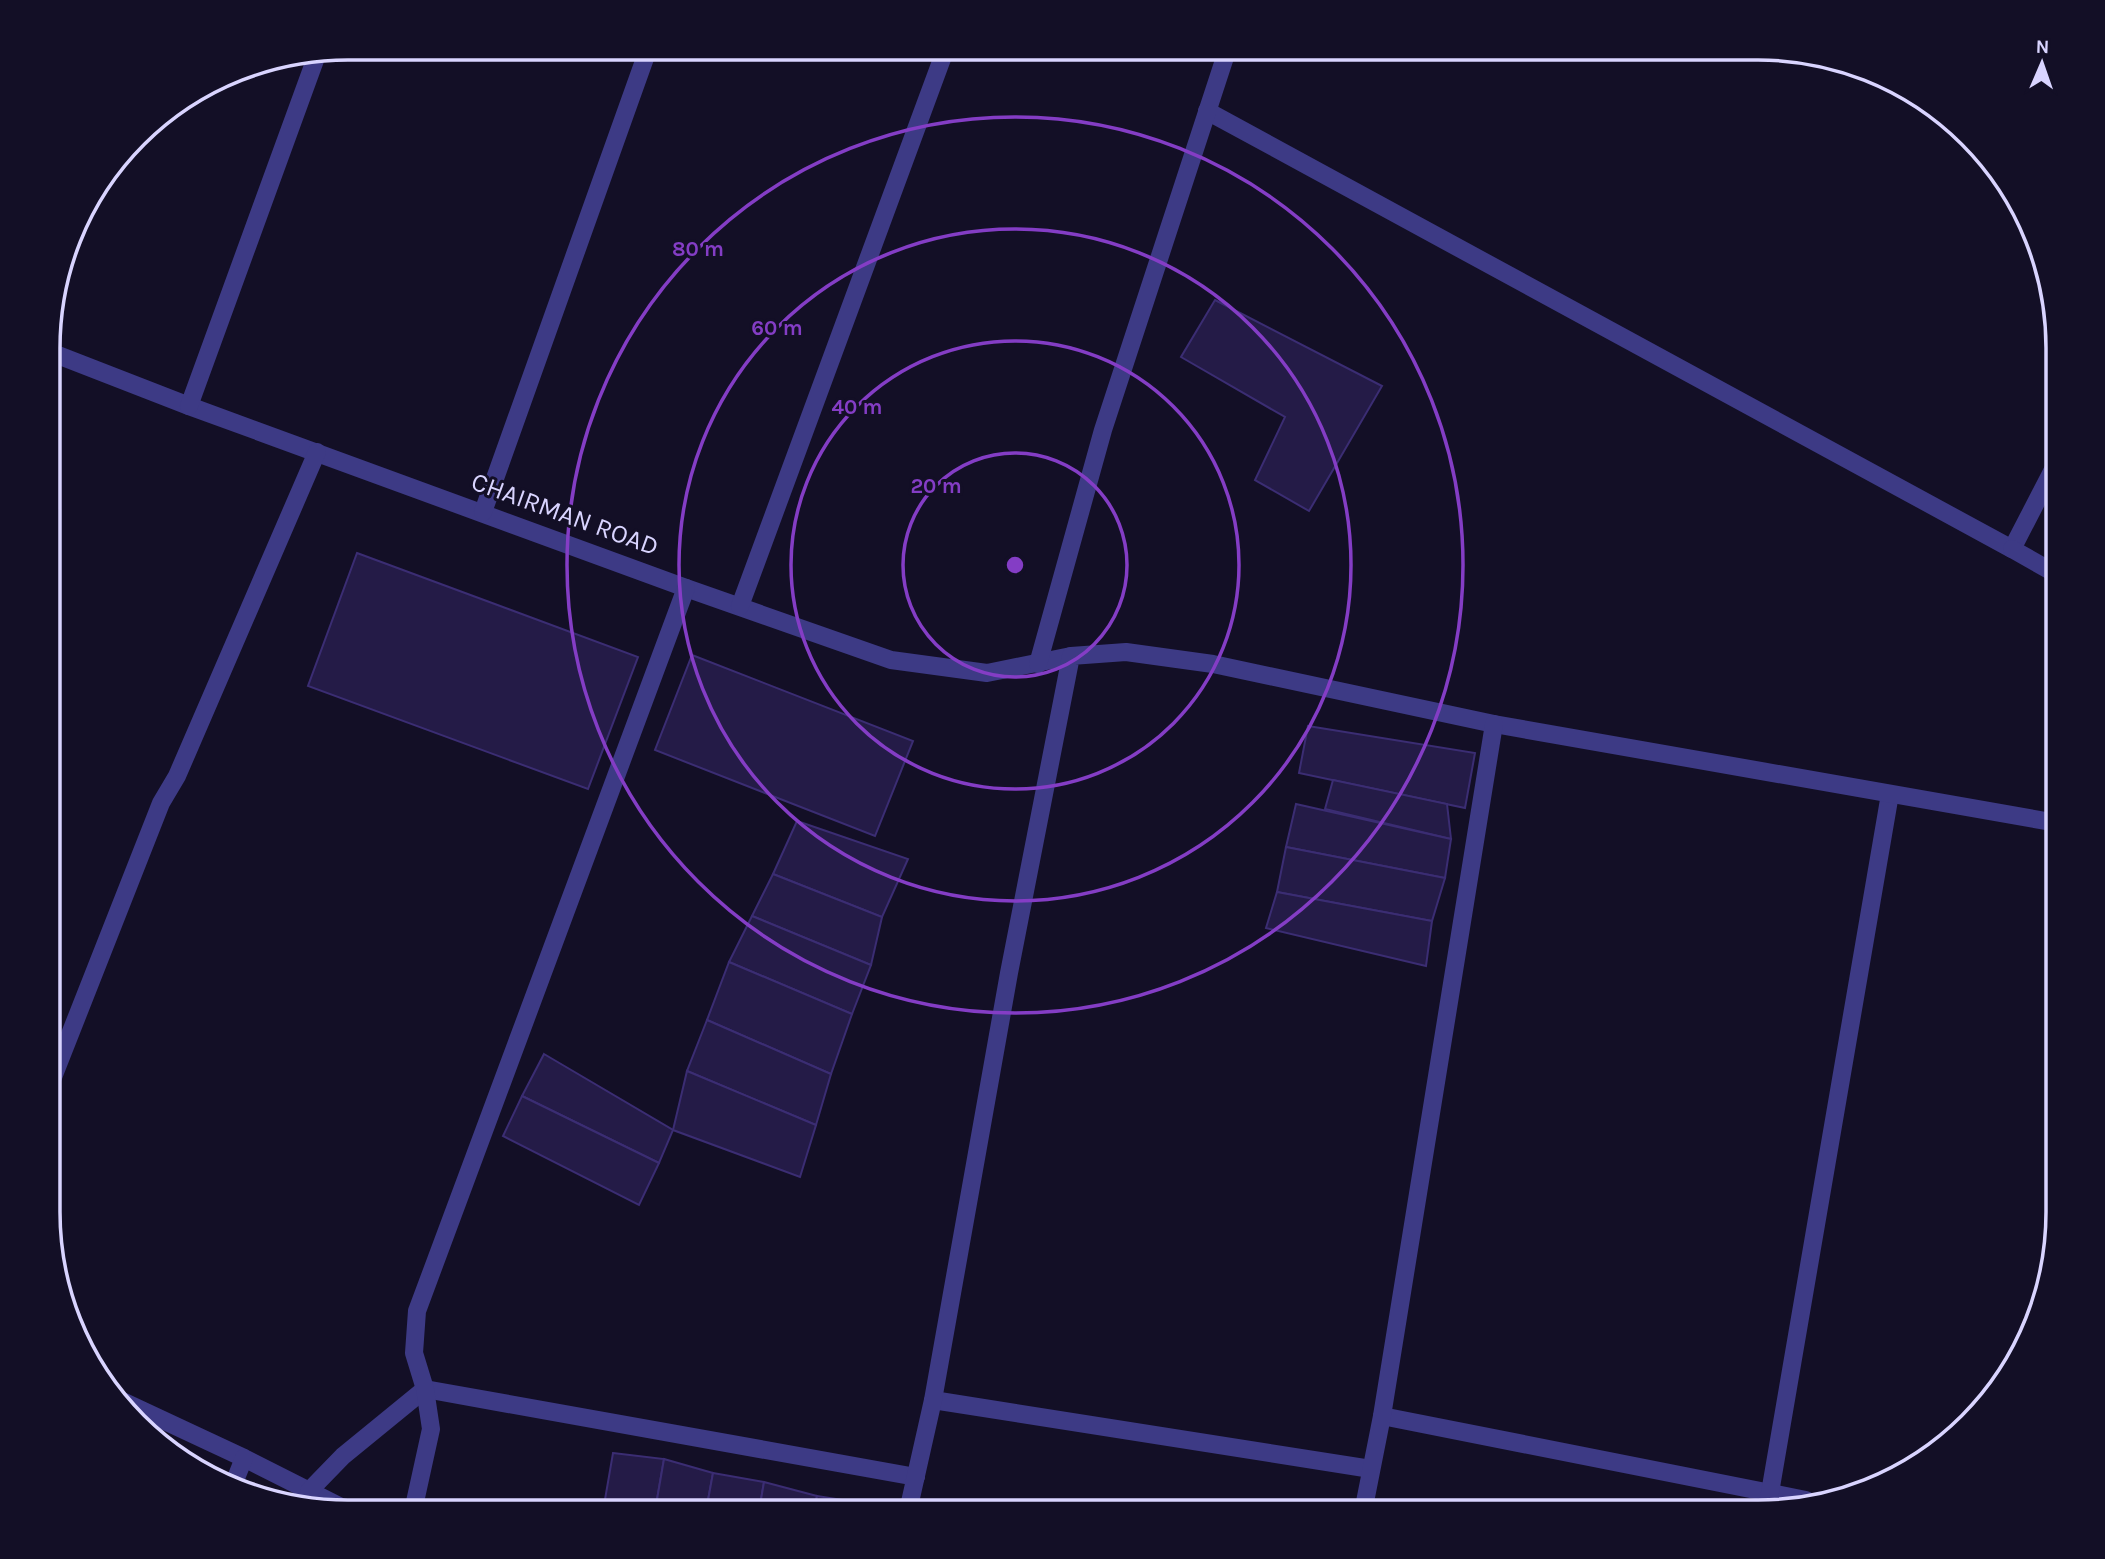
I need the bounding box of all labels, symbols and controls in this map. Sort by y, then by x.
north arrow [2007,28,2077,98]
text: N [2035,36,2050,58]
text: 80 m [672,237,724,261]
text: 60 m [751,316,803,340]
text: 40 m [831,395,883,419]
street label: CHAIRMAN ROAD [467,466,663,562]
text: 20 m [910,474,962,498]
centre of rings [1003,553,1027,577]

